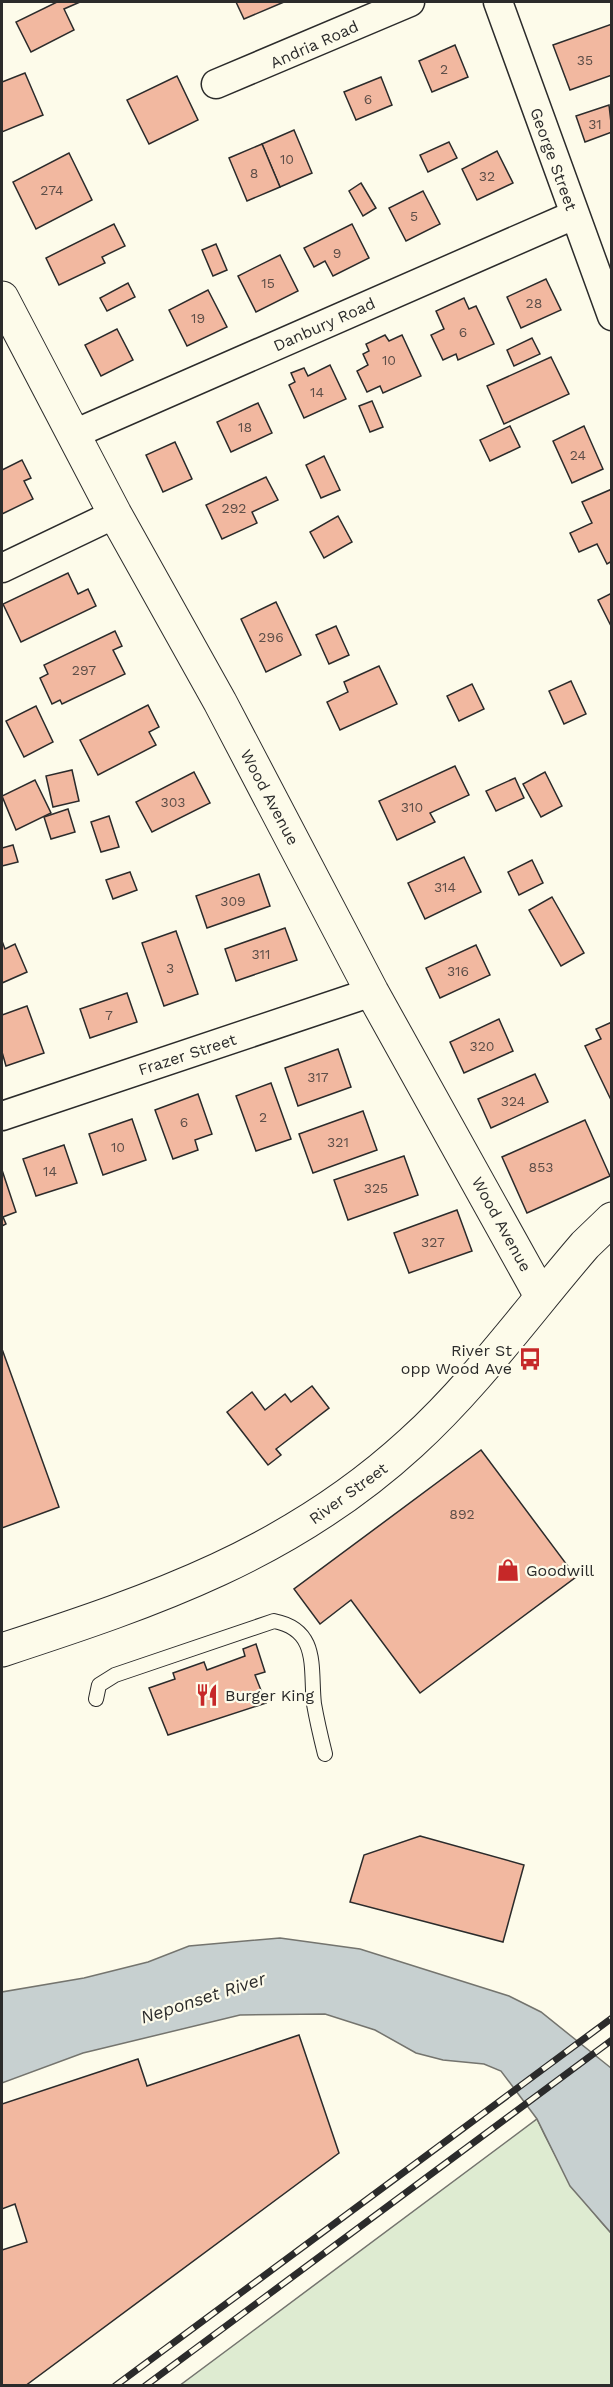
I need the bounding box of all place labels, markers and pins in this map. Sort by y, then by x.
place label: River St opp Wood Ave [401,1341,512,1378]
bus stop icon: River St opp Wood Ave [517,1346,543,1372]
shop icon: Goodwill [495,1557,521,1583]
place label: Goodwill [526,1561,594,1580]
restaurant icon: Burger King [194,1682,220,1708]
place label: Burger King [225,1686,314,1705]

